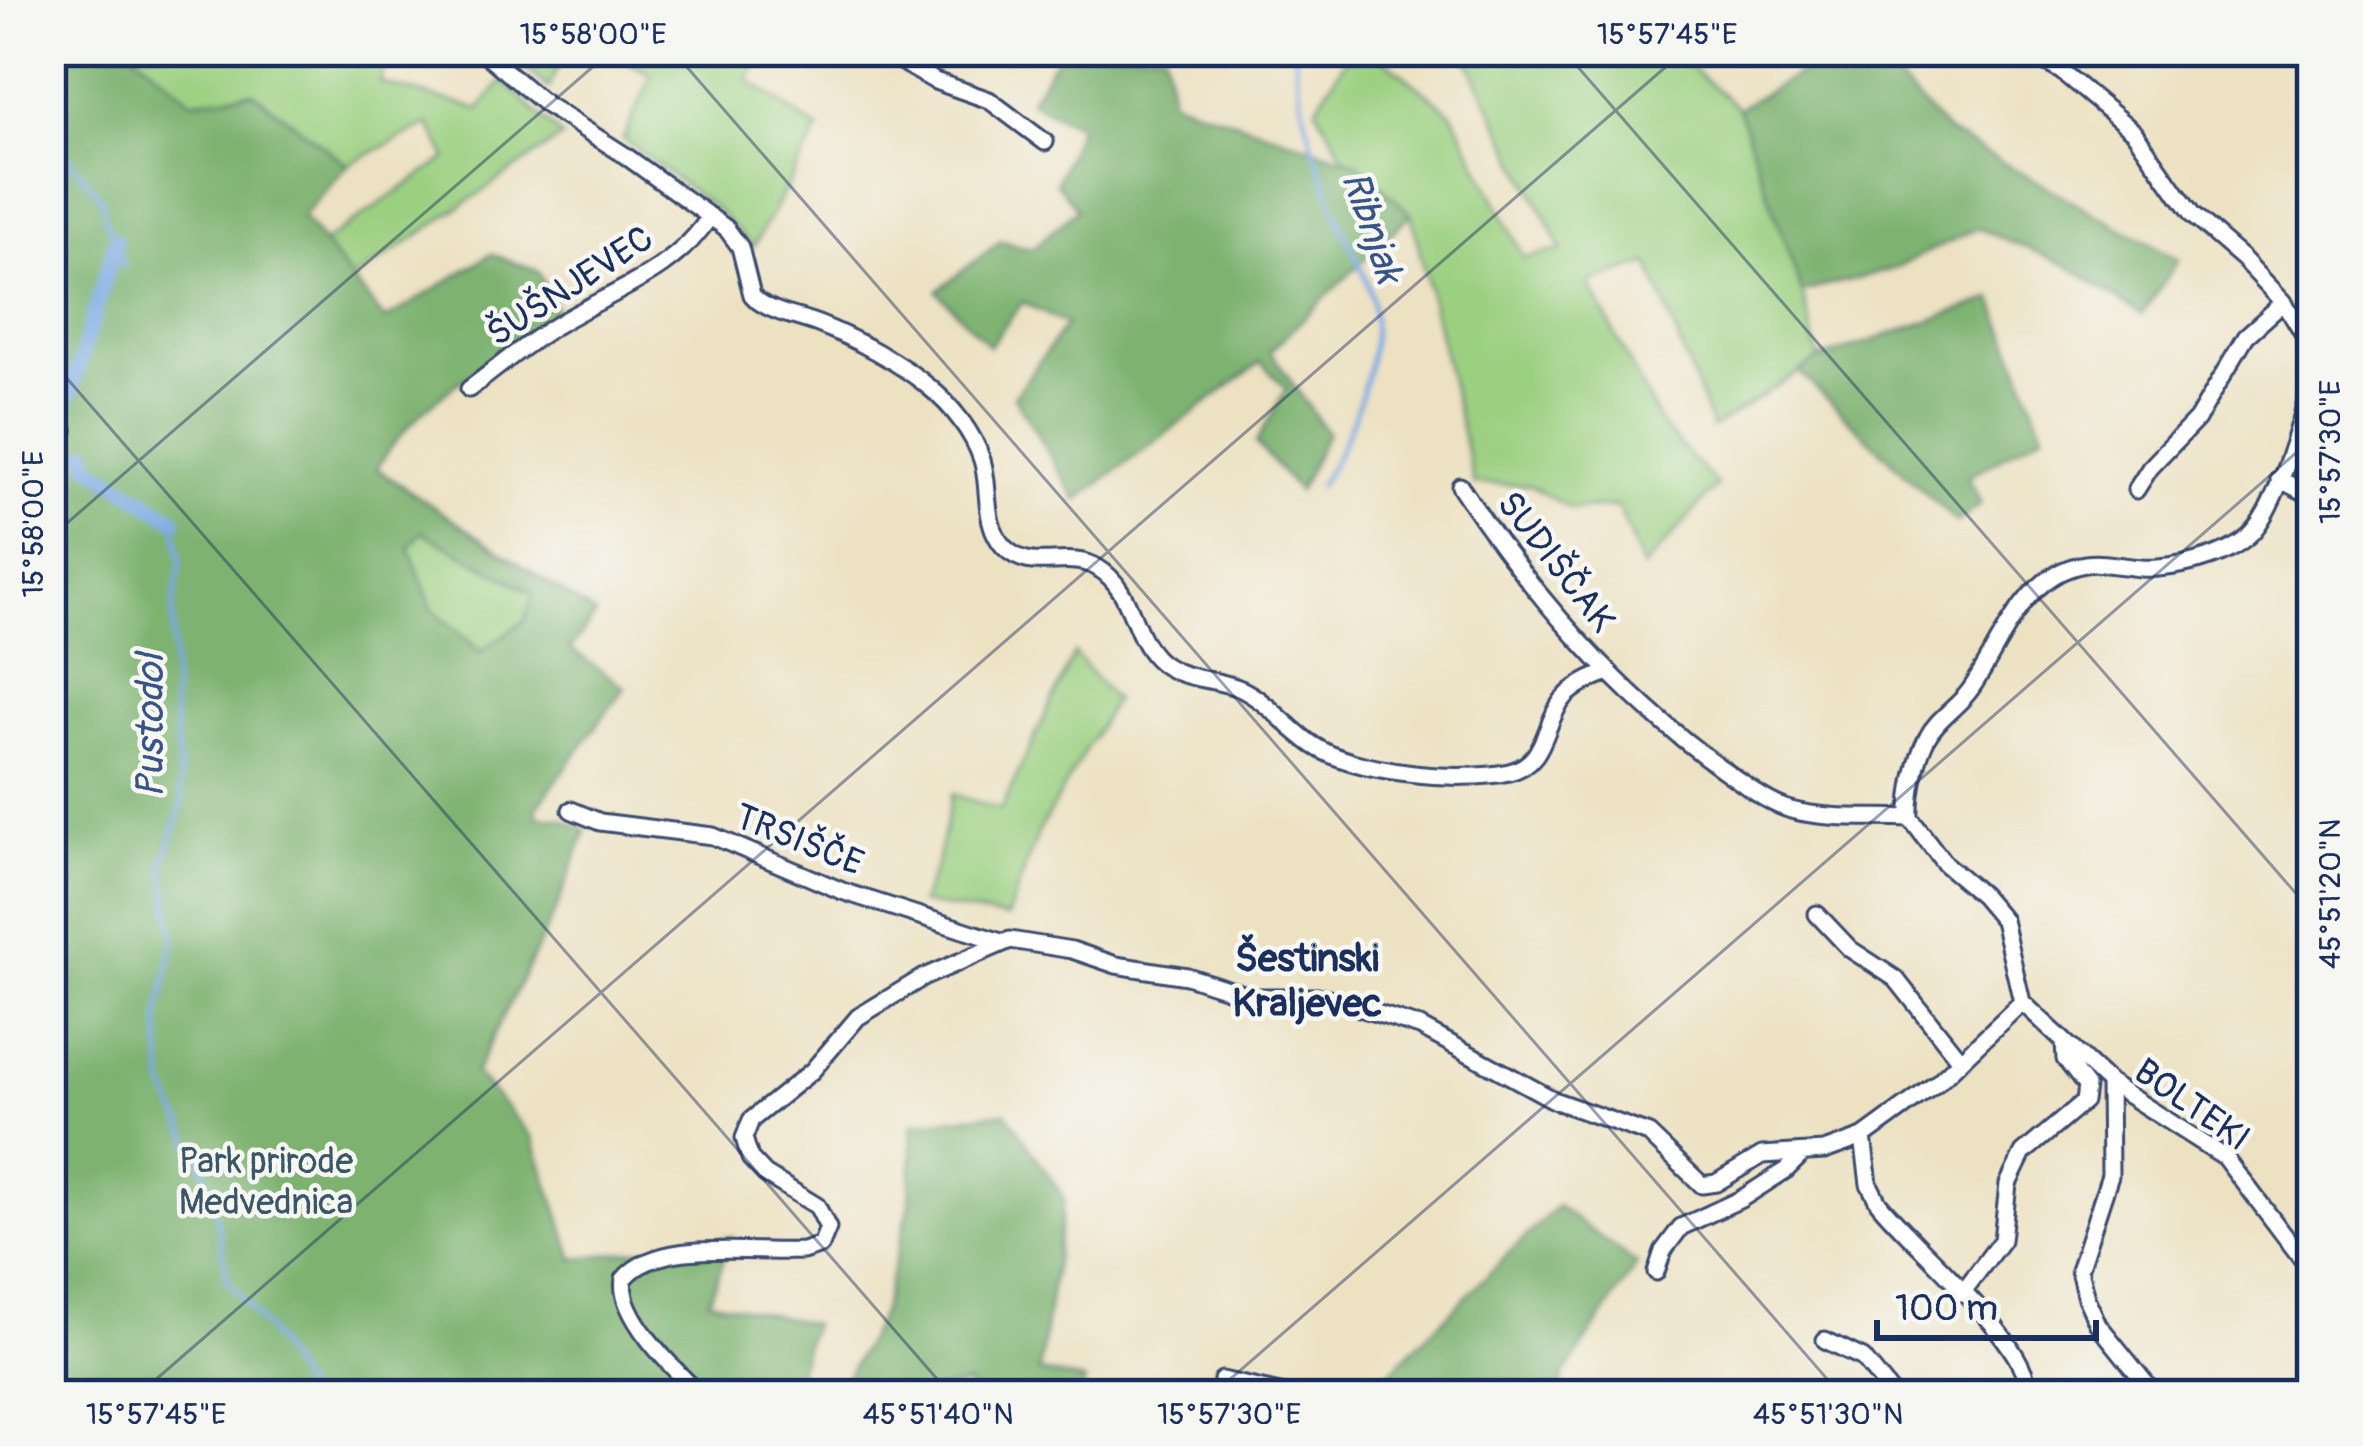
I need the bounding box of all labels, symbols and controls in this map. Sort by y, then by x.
text: 15°58'00"E [519,16,667,53]
text: 15°57'45"E [1597,16,1737,53]
water label: Ribnjak [1330,165,1415,292]
street label: ŠUŠNJEVEC [478,215,662,356]
text: 15°57'30"E [2312,380,2349,524]
text: 15°58'00"E [15,450,52,598]
street label: SUDIŠČAK [1487,482,1626,641]
water label: Pustodol [126,650,175,798]
street label: TRSIŠČE [728,793,870,886]
text: 45°51'20"N [2312,819,2349,969]
district label: Šestinski Kraljevec [1232,933,1382,1028]
street label: BOLTEKI [2125,1049,2259,1161]
park label: Park prirode Medvednica [179,1139,353,1225]
scale bar [1877,1266,2096,1340]
text: 100 m [1895,1286,1998,1331]
text: 15°57'45"E [86,1396,226,1433]
text: 45°51'40"N [862,1396,1014,1433]
text: 15°57'30"E [1157,1396,1301,1433]
text: 45°51'30"N [1753,1396,1903,1433]

